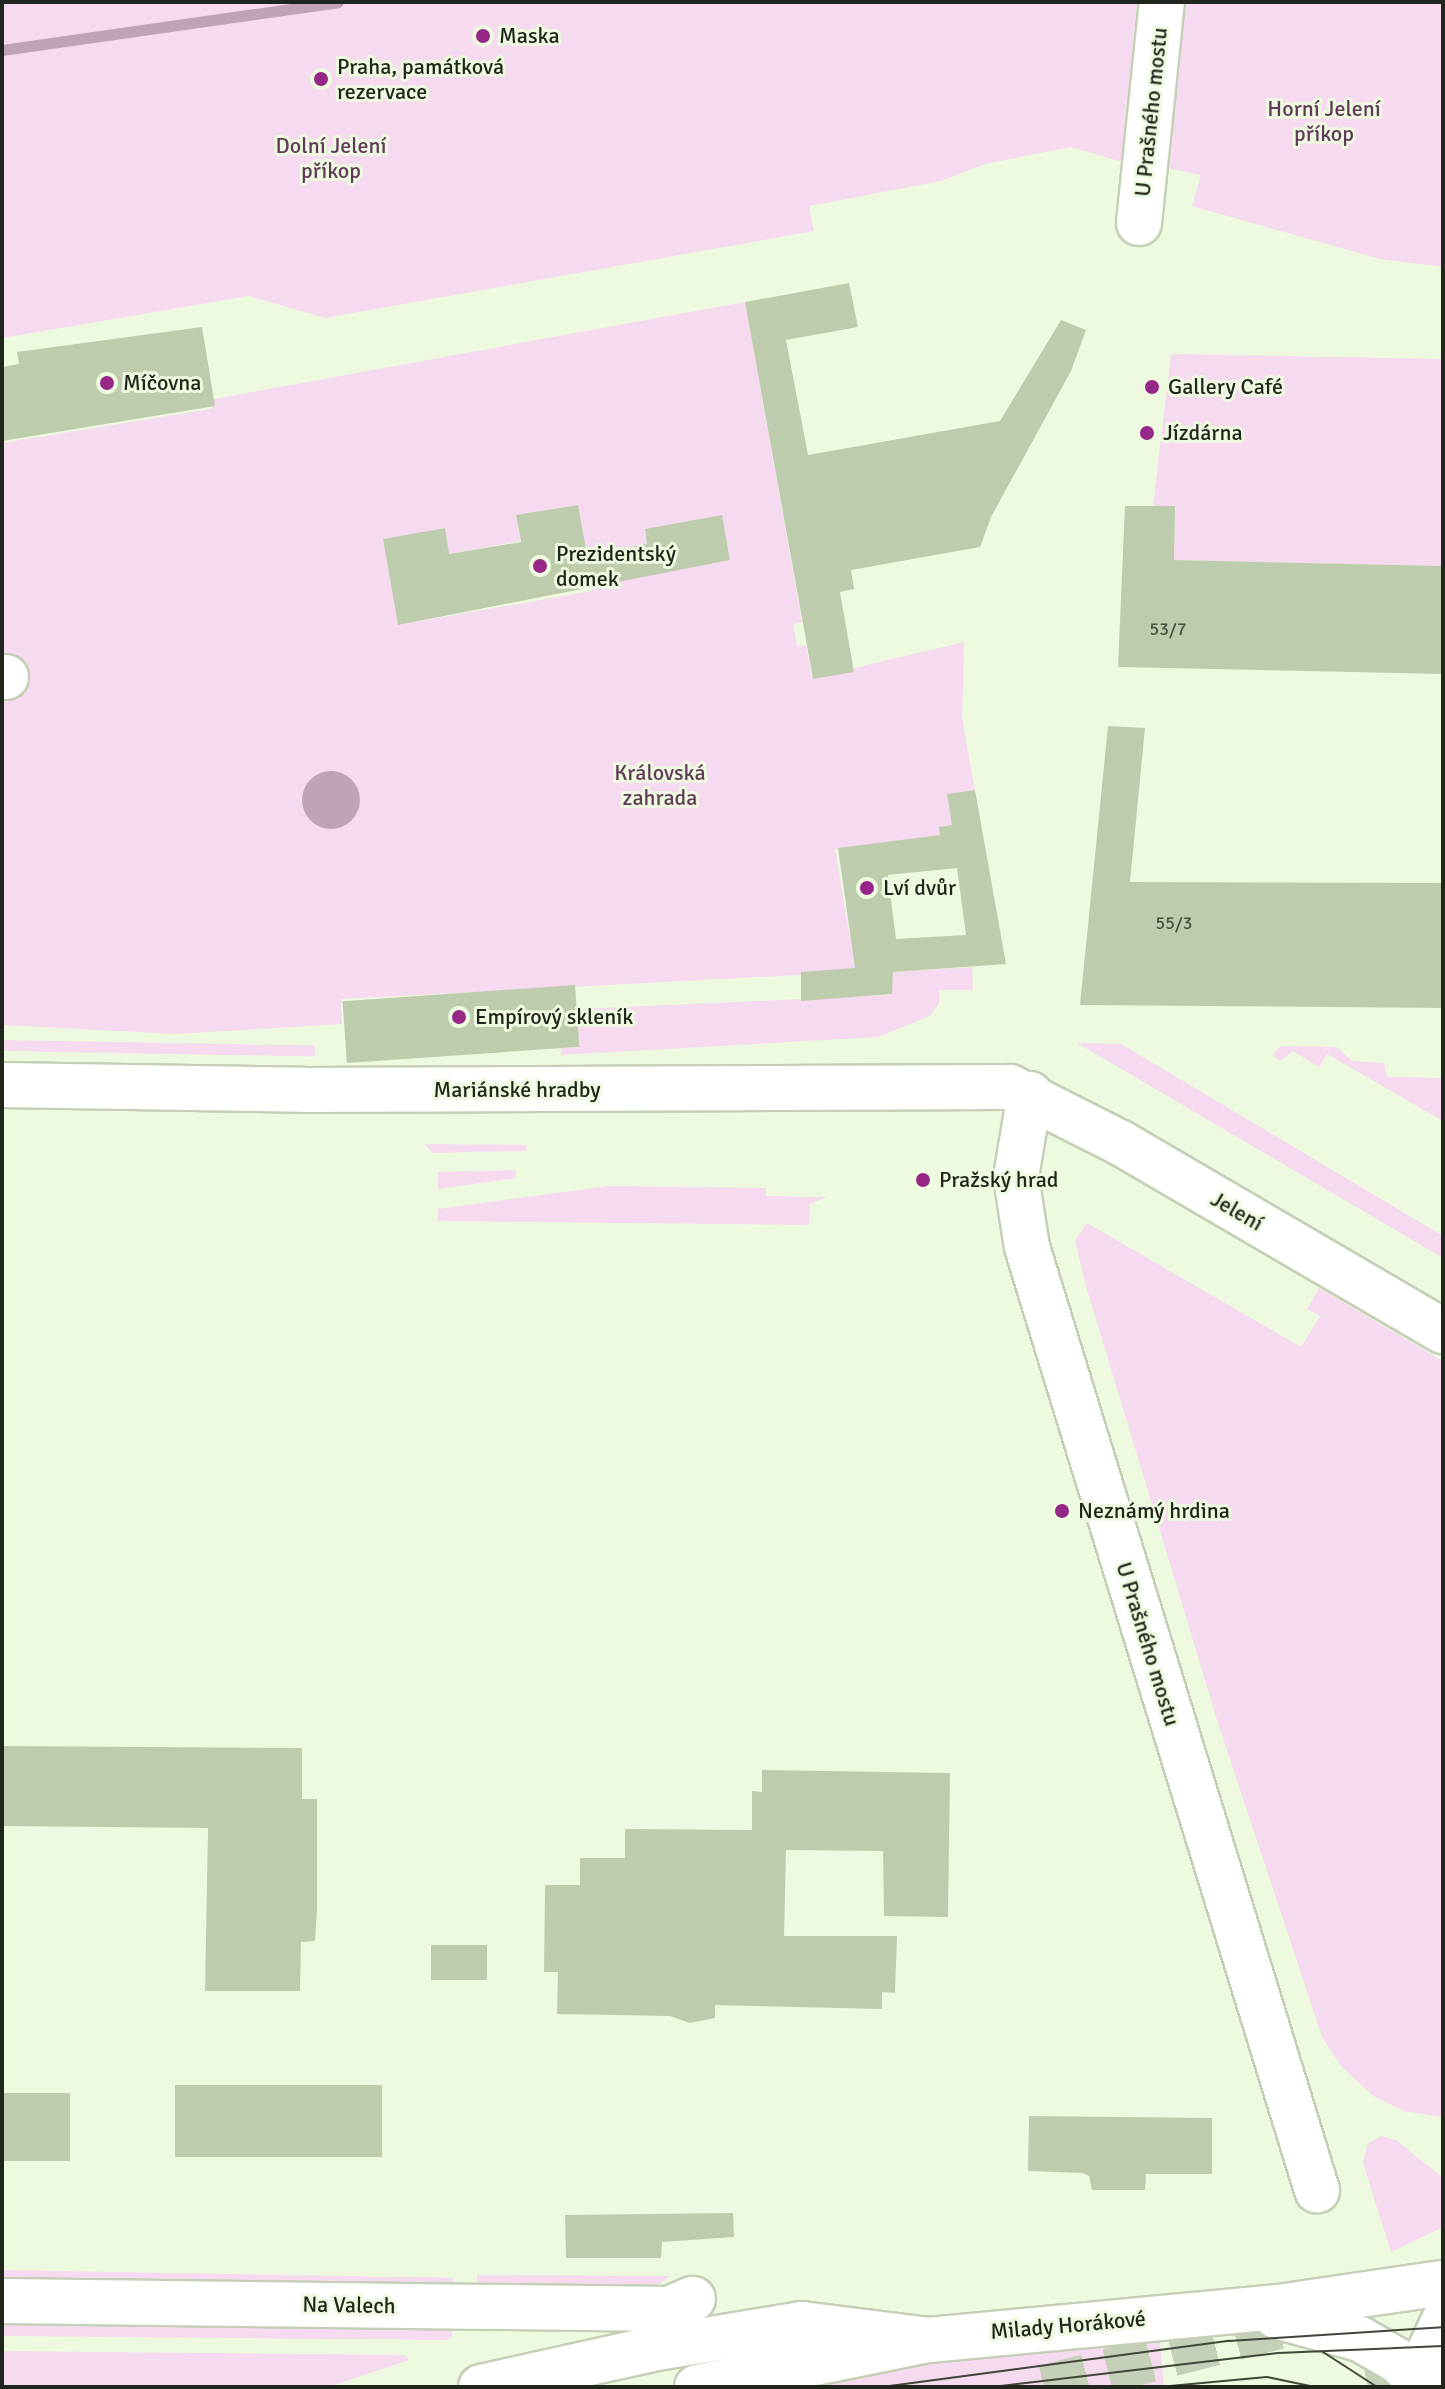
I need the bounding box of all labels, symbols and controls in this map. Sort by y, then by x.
place label: Maska [499,23,560,49]
street label: U Prašného mostu [1129,26,1173,198]
marker: Maska [474,27,492,45]
place label: Praha, památková rezervace [337,53,504,104]
marker: Praha, památková rezervace [312,70,330,88]
park label: Horní Jelení příkop [1267,95,1381,146]
park label: Dolní Jelení příkop [275,132,387,184]
place label: Míčovna [123,370,201,396]
marker: Míčovna [98,374,116,392]
place label: Gallery Café [1168,374,1283,400]
marker: Gallery Café [1143,378,1161,396]
place label: Jízdárna [1163,420,1243,446]
marker: Jízdárna [1138,424,1156,442]
place label: Prezidentský domek [556,540,676,592]
marker: Prezidentský domek [531,557,549,575]
house number: 53/7 [1150,618,1186,640]
park label: Královská zahrada [614,759,706,810]
place label: Lví dvůr [883,875,956,901]
marker: Lví dvůr [858,879,876,897]
house number: 55/3 [1156,912,1192,934]
place label: Empírový skleník [475,1004,633,1030]
marker: Empírový skleník [450,1008,468,1026]
street label: Mariánské hradby [433,1077,601,1103]
place label: Pražský hrad [939,1167,1058,1193]
marker: Pražský hrad [914,1171,932,1189]
street label: Jelení [1206,1186,1268,1236]
place label: Neznámý hrdina [1078,1498,1230,1524]
marker: Neznámý hrdina [1053,1502,1071,1520]
street label: U Prašného mostu [1111,1559,1185,1729]
street label: Na Valech [302,2291,396,2319]
street label: Milady Horákové [989,2305,1147,2345]

